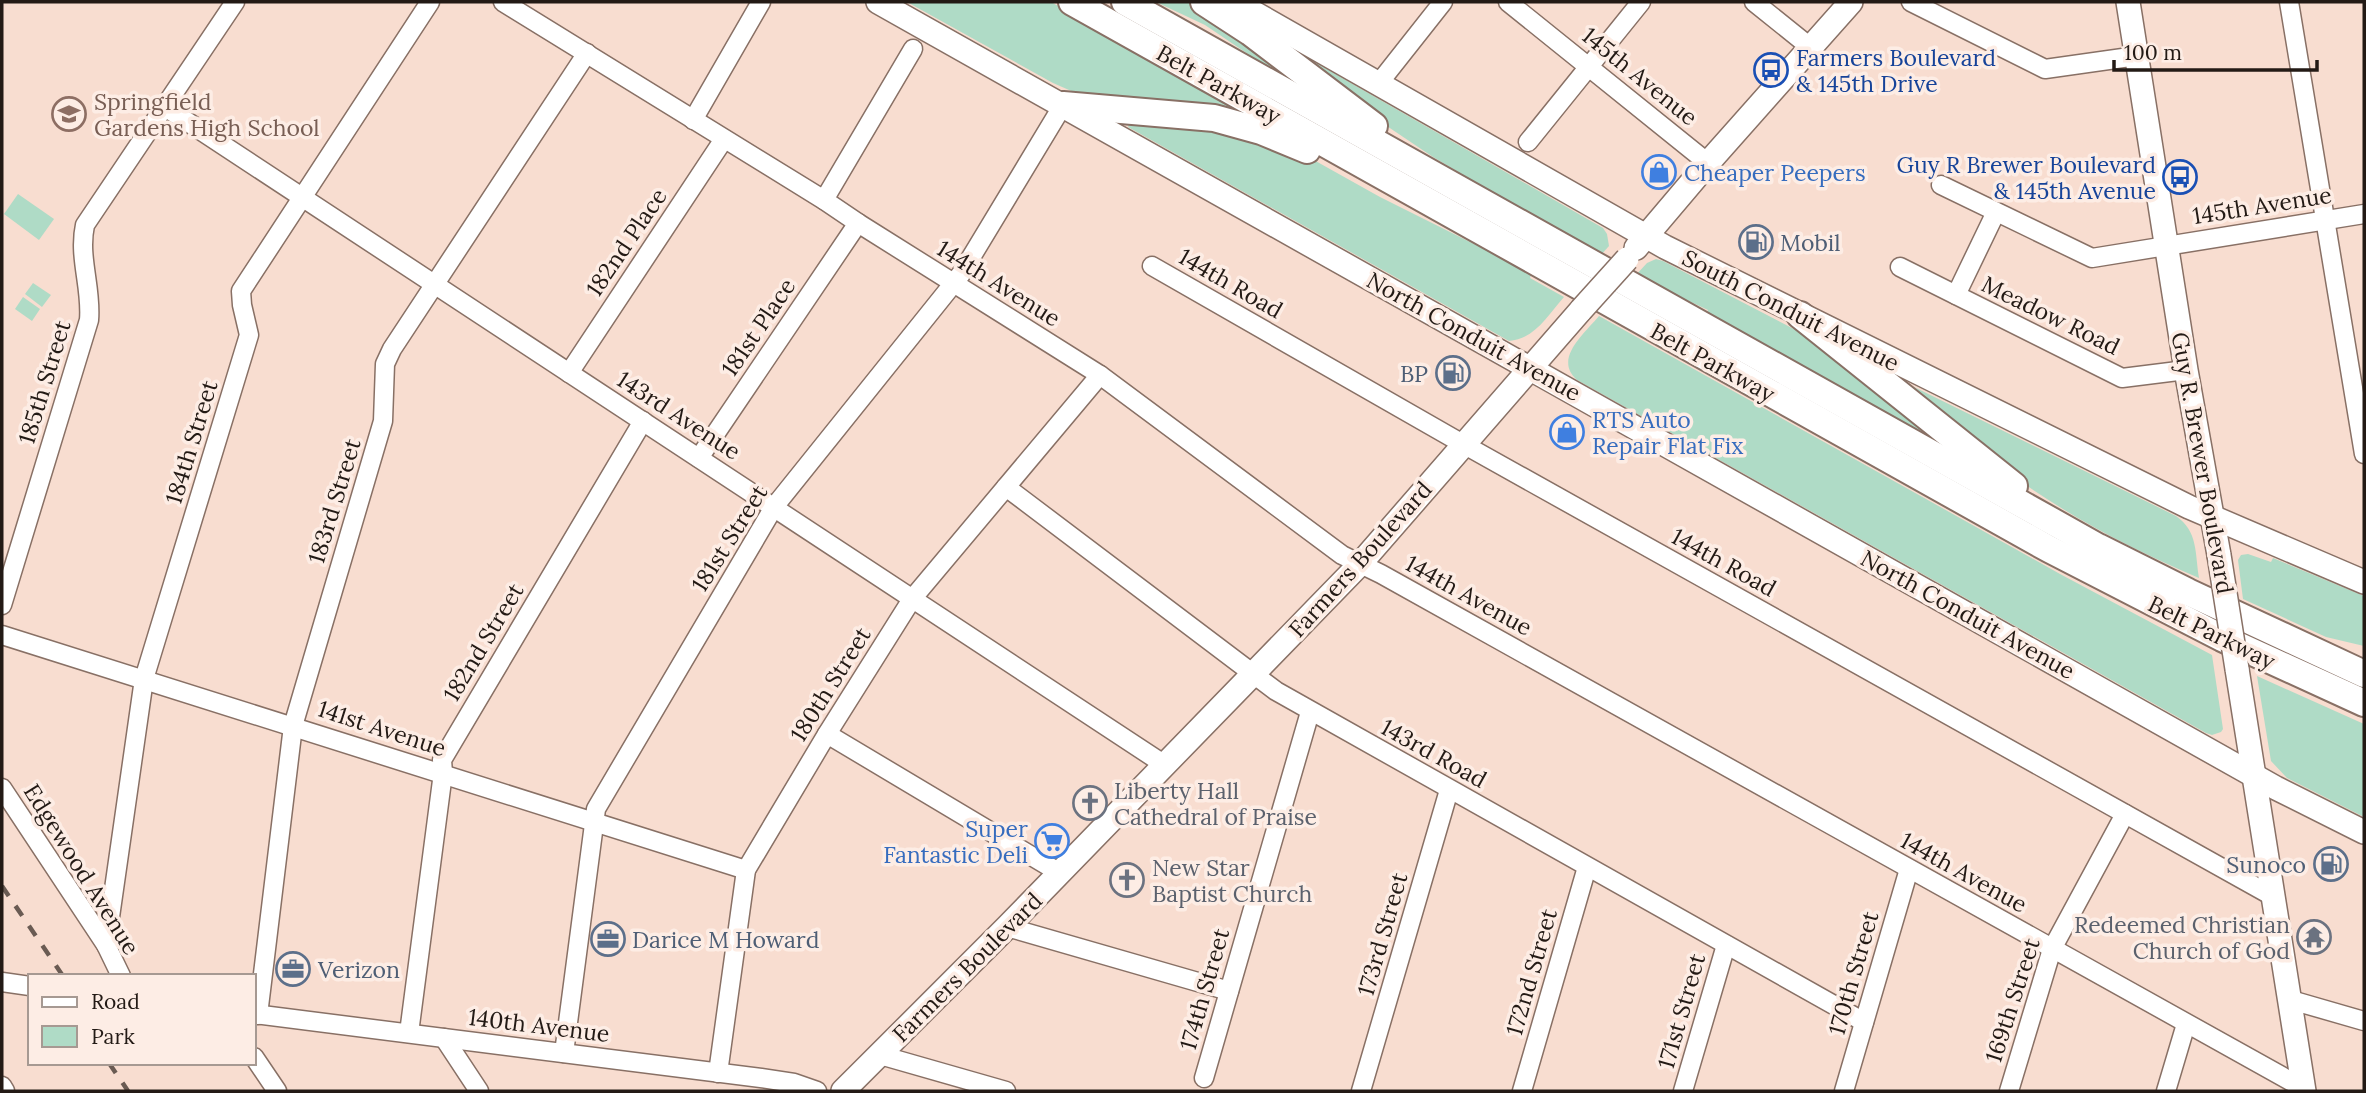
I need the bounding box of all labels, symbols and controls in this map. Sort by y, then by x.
street label: 145th Avenue [1576,21,1704,131]
scale bar [2114,28,2317,72]
street label: Belt Parkway [1152,38,1287,131]
text: 100 m [2124,39,2182,66]
place label: Farmers Boulevard & 145th Drive [1796,43,1996,98]
bus stop icon: Farmers Boulevard & 145th Drive [1752,51,1790,89]
place label: Springfield Gardens High School [94,87,320,142]
school or university icon: Springfield Gardens High School [50,95,88,133]
place label: Guy R Brewer Boulevard & 145th Avenue [1896,150,2156,205]
shop icon: Cheaper Peepers [1640,153,1678,191]
place label: Cheaper Peepers [1684,158,1866,187]
bus stop icon: Guy R Brewer Boulevard & 145th Avenue [2161,158,2199,196]
street label: 145th Avenue [2191,180,2333,230]
street label: 182nd Place [579,183,673,301]
fuel station icon: Mobil [1737,223,1775,261]
place label: Mobil [1780,228,1841,257]
street label: 144th Avenue [932,234,1066,332]
street label: 144th Road [1174,242,1288,325]
street label: South Conduit Avenue [1678,243,1904,377]
street label: North Conduit Avenue [1362,265,1586,407]
street label: Meadow Road [1977,269,2125,361]
street label: 181st Place [715,273,801,381]
street label: Belt Parkway [1646,316,1781,409]
street label: 185th Street [11,317,77,447]
street label: Guy R. Brewer Boulevard [2166,330,2240,596]
fuel station icon: BP [1434,354,1472,392]
place label: BP [1400,359,1428,388]
street label: 143rd Avenue [612,364,746,466]
street label: 184th Street [158,377,224,507]
place label: RTS Auto Repair Flat Fix [1592,405,1743,460]
shop icon: RTS Auto Repair Flat Fix [1548,413,1586,451]
street label: 183rd Street [301,435,367,567]
street label: Farmers Boulevard [1282,475,1438,643]
street label: 181st Street [685,479,773,597]
street label: 144th Road [1667,521,1782,603]
street label: North Conduit Avenue [1856,543,2080,685]
street label: 144th Avenue [1401,548,1537,642]
street label: 182nd Street [436,578,530,706]
street label: Belt Parkway [2144,589,2281,676]
street label: 180th Street [783,621,877,747]
street label: 141st Avenue [314,694,450,762]
street label: 143rd Road [1376,712,1492,794]
place label: Liberty Hall Cathedral of Praise [1114,776,1317,831]
street label: Edgewood Avenue [18,778,146,960]
church icon: Liberty Hall Cathedral of Praise [1071,784,1109,822]
place label: Super Fantastic Deli [883,814,1028,869]
supermarket icon: Super Fantastic Deli [1033,822,1071,860]
street label: 144th Avenue [1896,825,2032,919]
fuel station icon: Sunoco [2312,845,2350,883]
place label: Sunoco [2226,850,2306,879]
place label: New Star Baptist Church [1152,853,1312,908]
church icon: New Star Baptist Church [1108,861,1146,899]
street label: 173rd Street [1351,869,1413,999]
street label: Farmers Boulevard [886,886,1048,1048]
street label: 172nd Street [1499,905,1563,1039]
street label: 170th Street [1822,908,1884,1038]
place label: Redeemed Christian Church of God [2074,910,2290,965]
temple icon: Redeemed Christian Church of God [2295,918,2333,956]
office icon: Darice M Howard [589,920,627,958]
place label: Darice M Howard [632,925,820,954]
street label: 174th Street [1173,925,1235,1053]
street label: 169th Street [1978,934,2046,1066]
office icon: Verizon [274,950,312,988]
street label: 171st Street [1651,950,1711,1072]
place label: Verizon [317,955,400,984]
legend [28,974,256,1065]
text: Road [91,988,140,1015]
street label: 140th Avenue [467,1002,611,1048]
text: Park [91,1023,135,1050]

